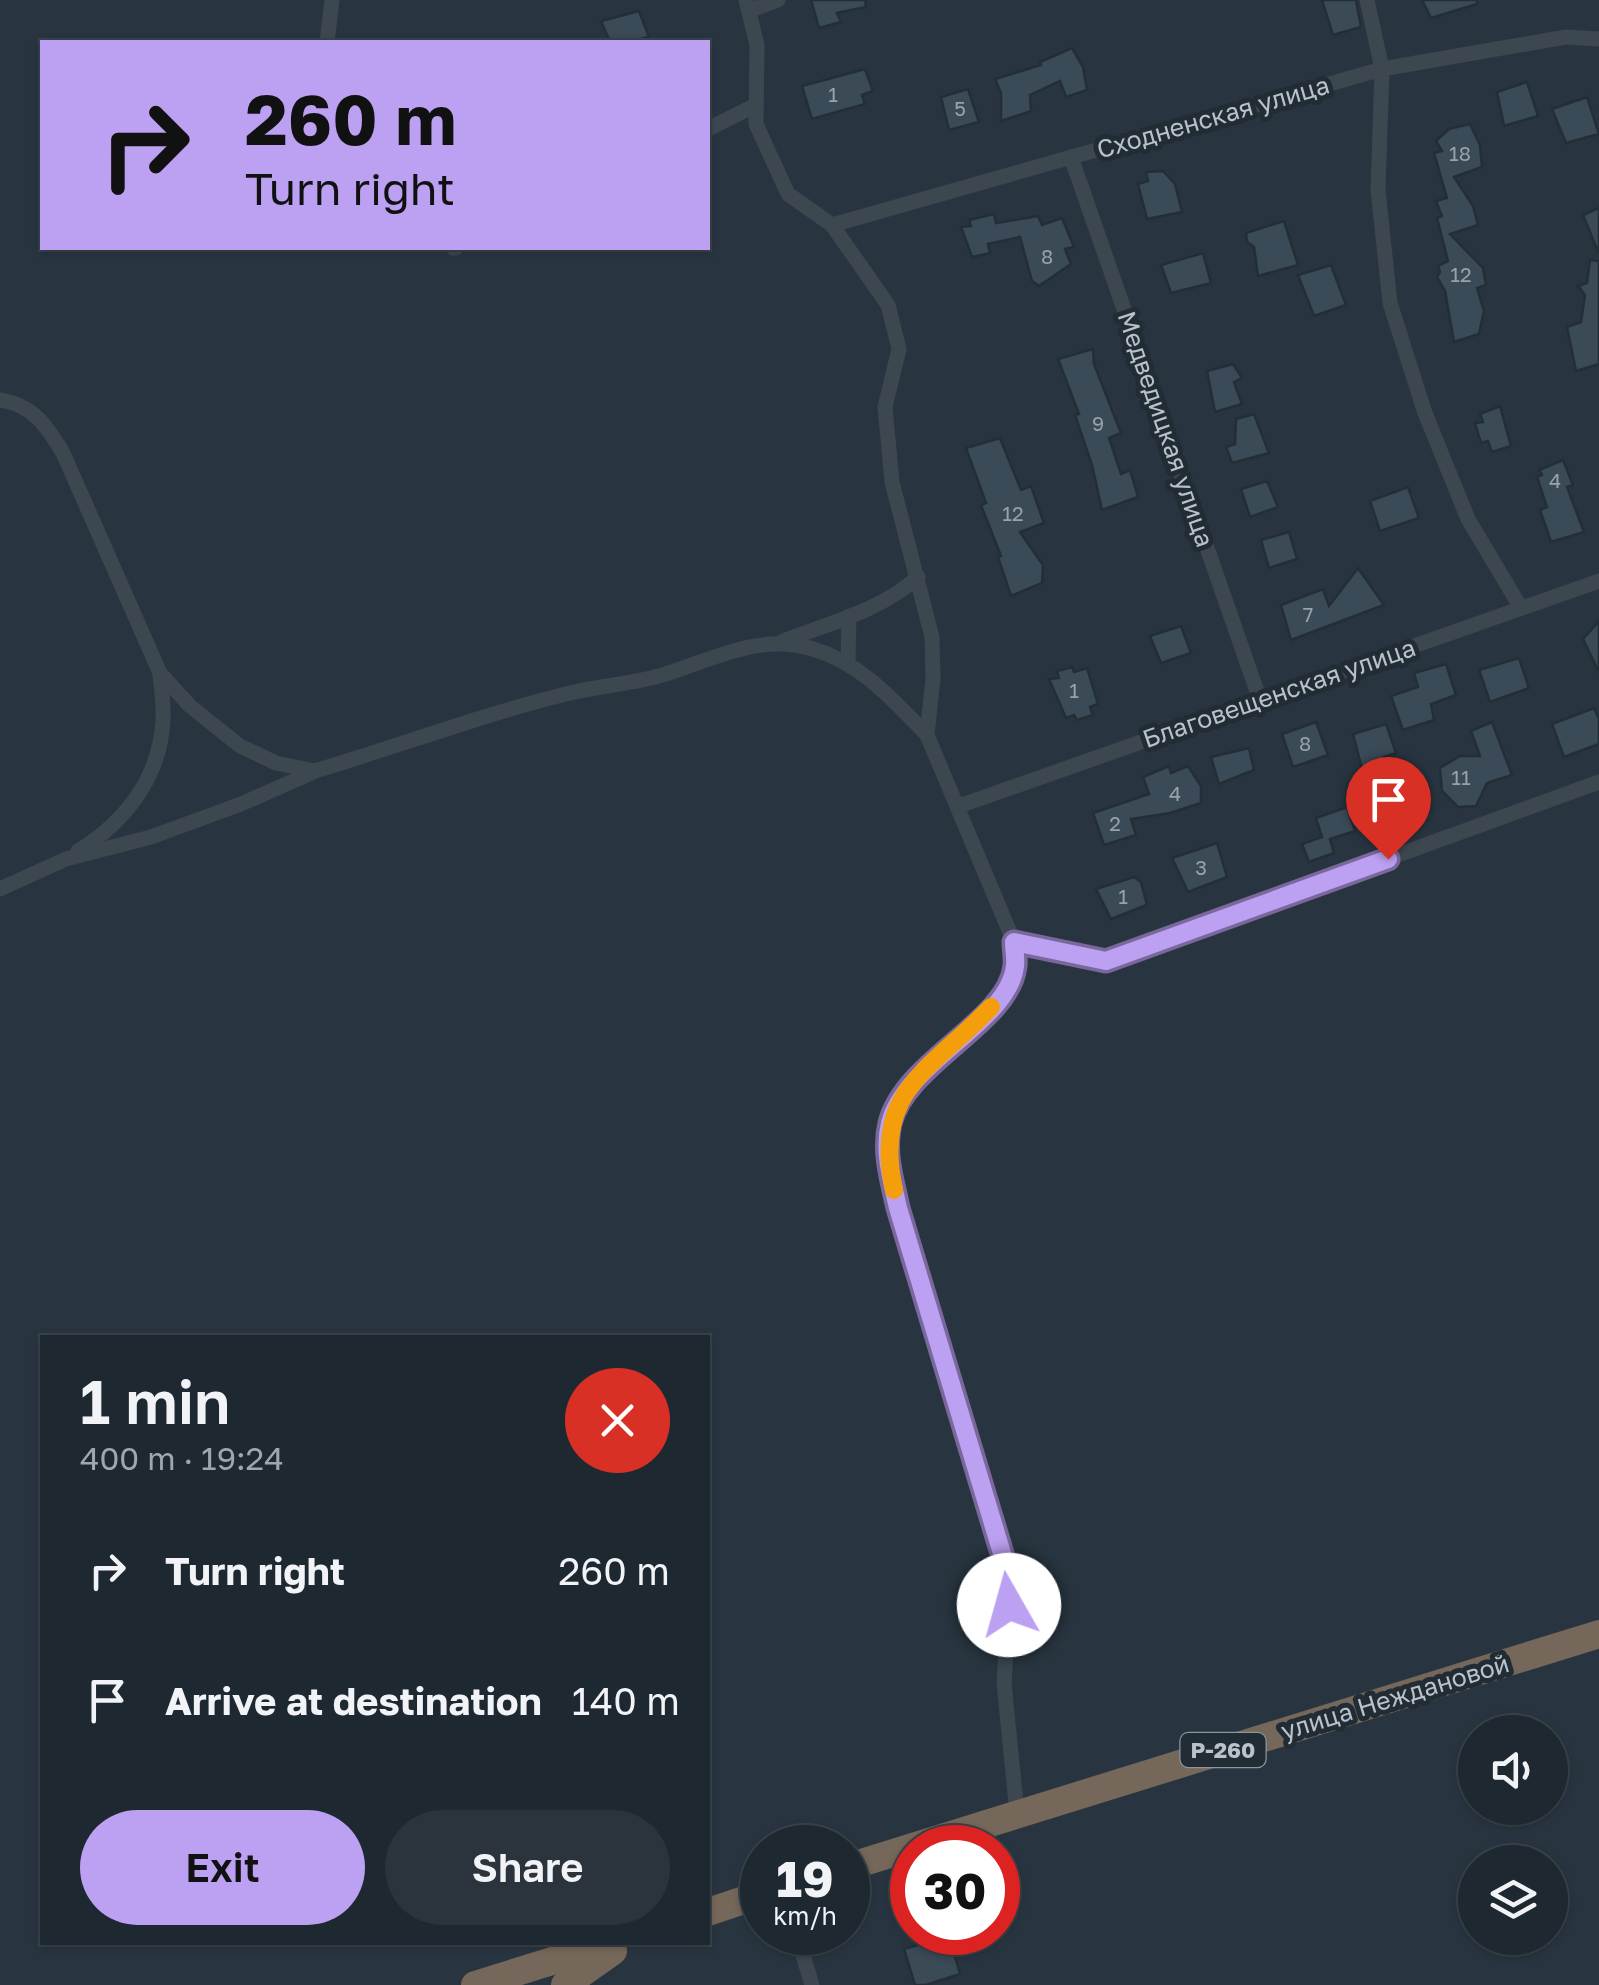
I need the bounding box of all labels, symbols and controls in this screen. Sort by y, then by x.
street label: Сходненская улица [1093,68,1333,165]
text: 260 m [245,76,456,160]
icon: right [80,80,210,210]
house number: 1 [828,82,838,106]
house number: 5 [954,96,966,120]
house number: 18 [1449,141,1471,165]
text: Turn right [245,161,455,215]
house number: 8 [1041,244,1053,268]
house number: 12 [1450,262,1472,286]
street label: Медведицкая улица [1112,307,1221,551]
house number: 9 [1092,411,1104,435]
house number: 4 [1549,468,1561,492]
house number: 12 [1002,501,1024,525]
house number: 7 [1303,602,1313,626]
street label: Благовещенская улица [1138,631,1419,754]
house number: 1 [1069,678,1079,702]
house number: 8 [1299,731,1311,755]
pin [1346,757,1431,860]
house number: 11 [1451,765,1471,789]
icon: arrive [1361,772,1416,827]
house number: 4 [1169,781,1181,805]
house number: 2 [1109,811,1121,835]
house number: 3 [1195,855,1207,879]
house number: 1 [1118,884,1128,908]
text: 1 min [80,1365,230,1437]
button: close [565,1368,670,1473]
text: 400 m · 19:24 [80,1439,284,1477]
icon: right [80,1543,135,1598]
text: Turn right [165,1548,345,1593]
text: 260 m [558,1548,670,1593]
position arrow [957,1553,1061,1657]
street label: улица Неждановой [1277,1647,1513,1746]
icon: arrive [80,1673,135,1728]
text: Arrive at destination [165,1678,542,1723]
text: 140 m [572,1678,680,1723]
map controls [1458,1715,1568,1955]
button: sound [1458,1715,1568,1825]
road number: Р-260 [1180,1733,1266,1767]
button: Exit [80,1810,365,1925]
button: Share [385,1810,670,1925]
speed limit sign: 30 [890,1825,1020,1955]
button: layers [1458,1845,1568,1955]
text: 19 [776,1848,834,1908]
text: km/h [773,1900,837,1931]

